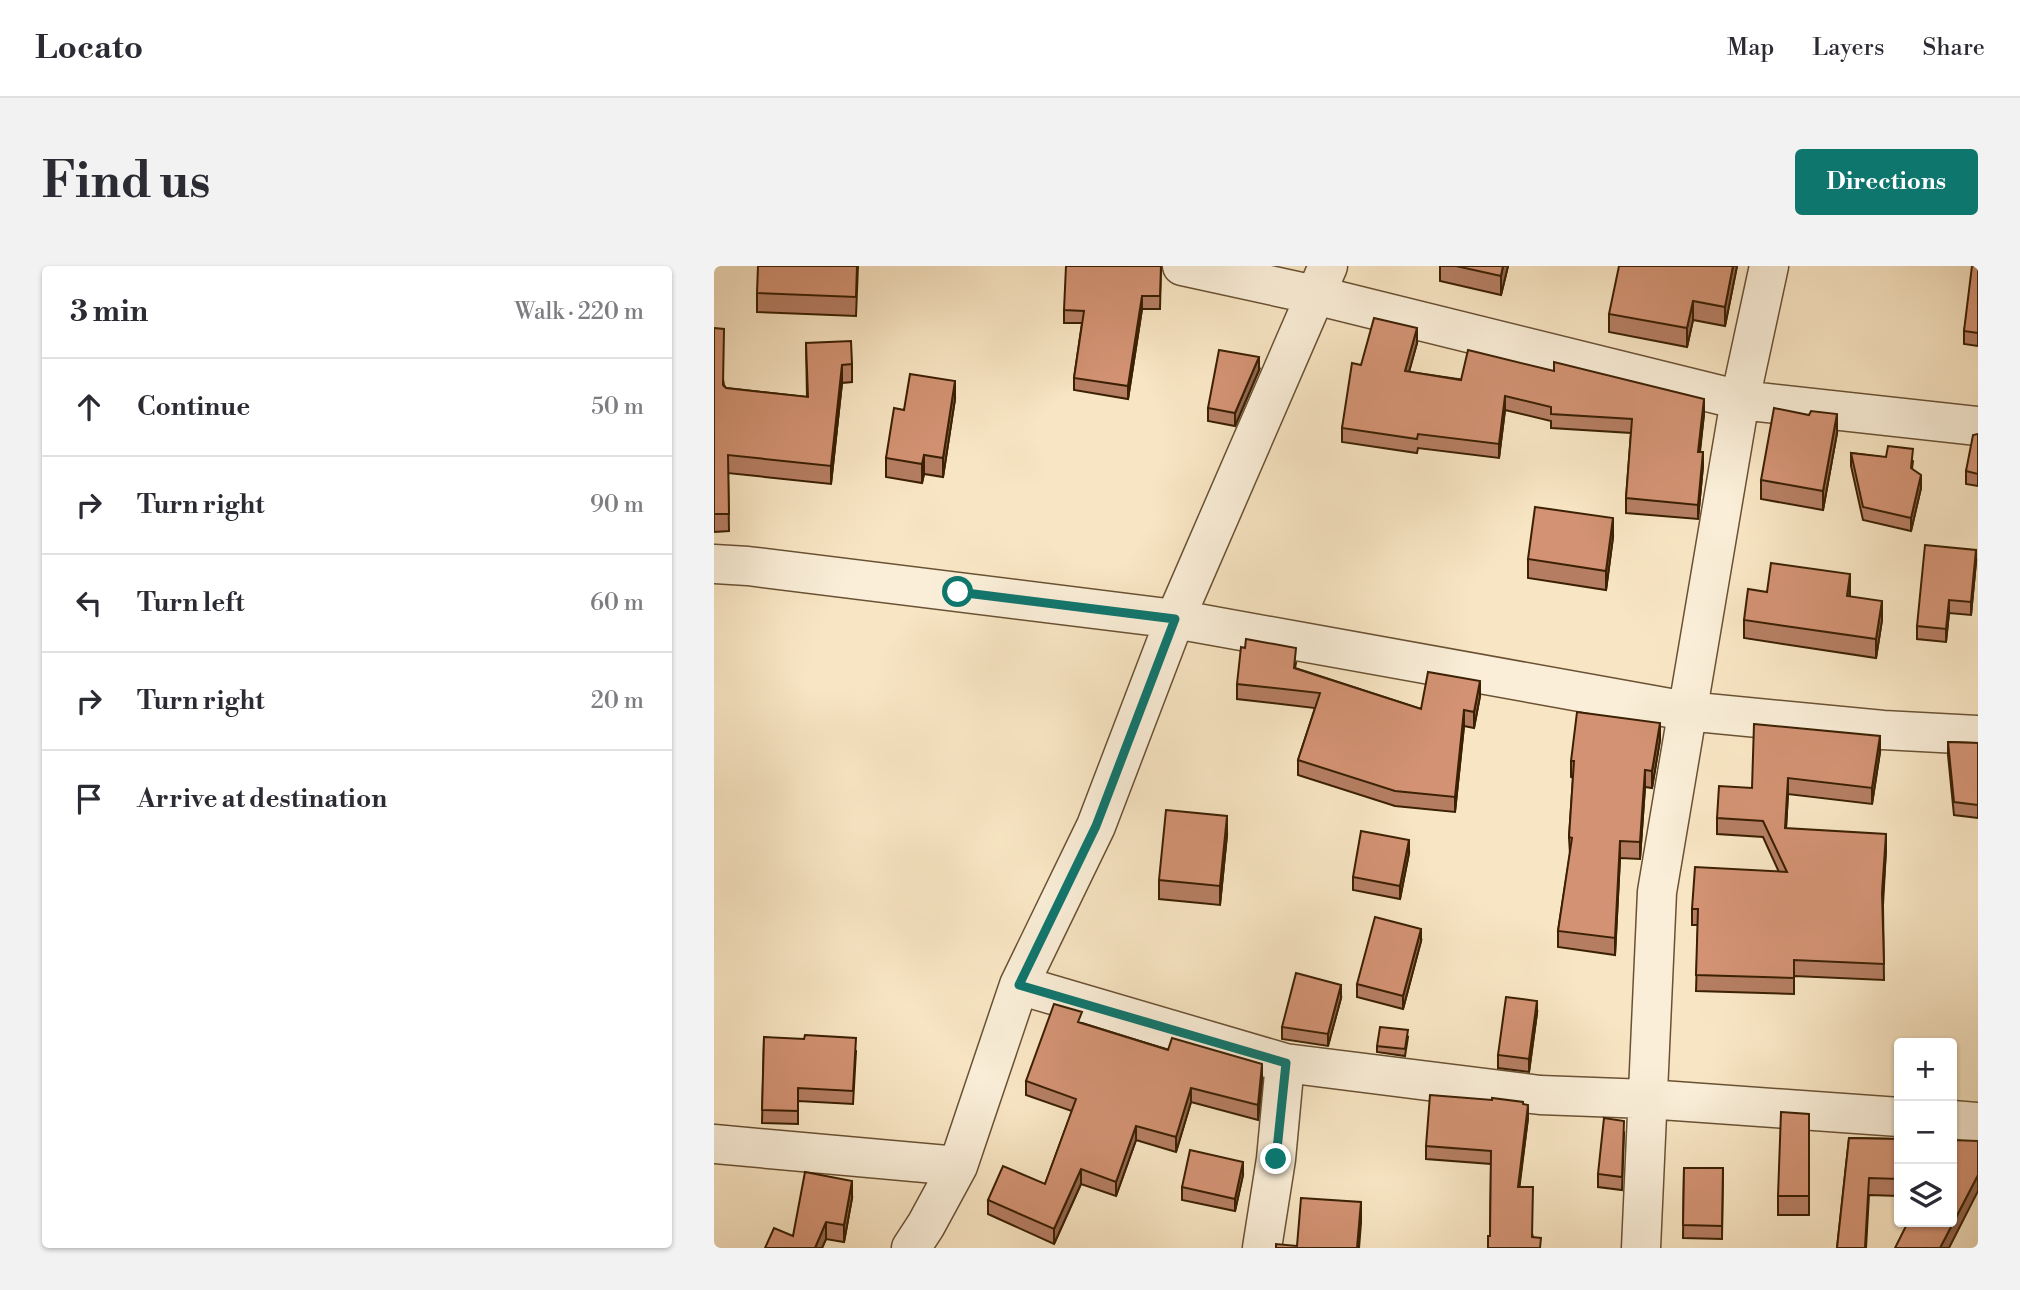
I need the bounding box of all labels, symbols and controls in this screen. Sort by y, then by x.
text: Locato [35,28,143,69]
text: Map [1727,33,1774,63]
text: Layers [1812,33,1884,63]
text: Share [1922,33,1985,63]
button: Directions [1795,149,1978,215]
text: Find us [42,152,211,213]
text: 3 min [70,293,148,331]
text: Walk · 220 m [515,298,644,326]
icon: ahead [70,388,108,426]
text: Continue [137,391,250,423]
text: 50 m [591,393,644,421]
icon: right [70,486,108,524]
text: Turn right [137,489,265,521]
text: 90 m [590,491,644,519]
route start [942,576,973,607]
icon: left [70,584,108,622]
text: Turn left [137,587,245,619]
text: 60 m [590,589,644,617]
icon: right [70,682,108,720]
text: Turn right [137,685,265,717]
text: 20 m [591,687,644,715]
icon: arrive [70,780,108,818]
text: Arrive at destination [137,783,387,815]
map controls [1894,1038,1957,1227]
button: + [1894,1038,1957,1101]
button: − [1894,1101,1957,1164]
route end [1260,1143,1291,1174]
button: layers [1894,1164,1957,1227]

